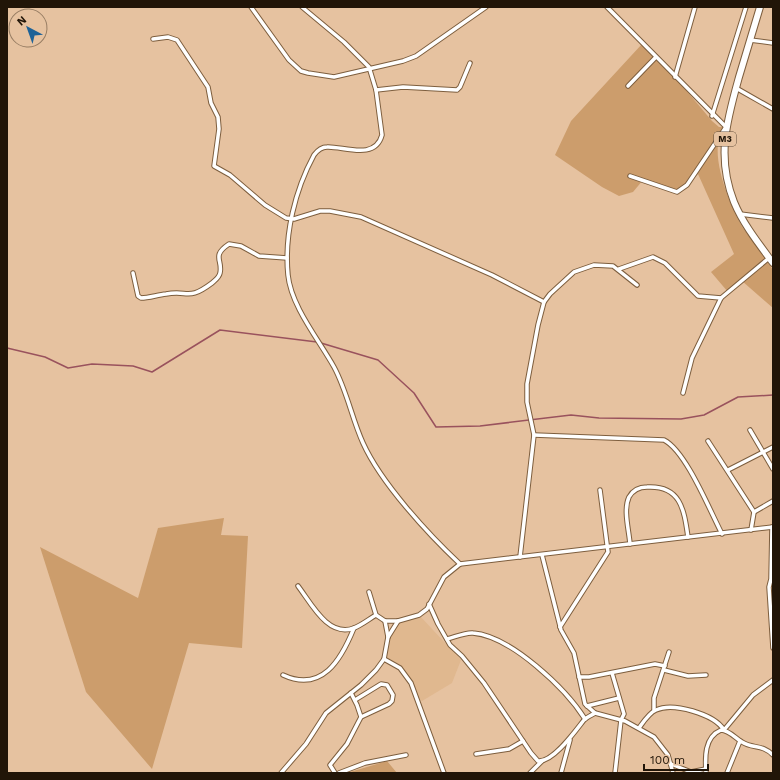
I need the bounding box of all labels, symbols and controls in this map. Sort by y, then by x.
north arrow [8,8,48,48]
text: N [14,13,29,28]
road number: M3 [714,132,736,146]
scale bar [644,746,708,772]
text: 100 m [650,753,685,767]

